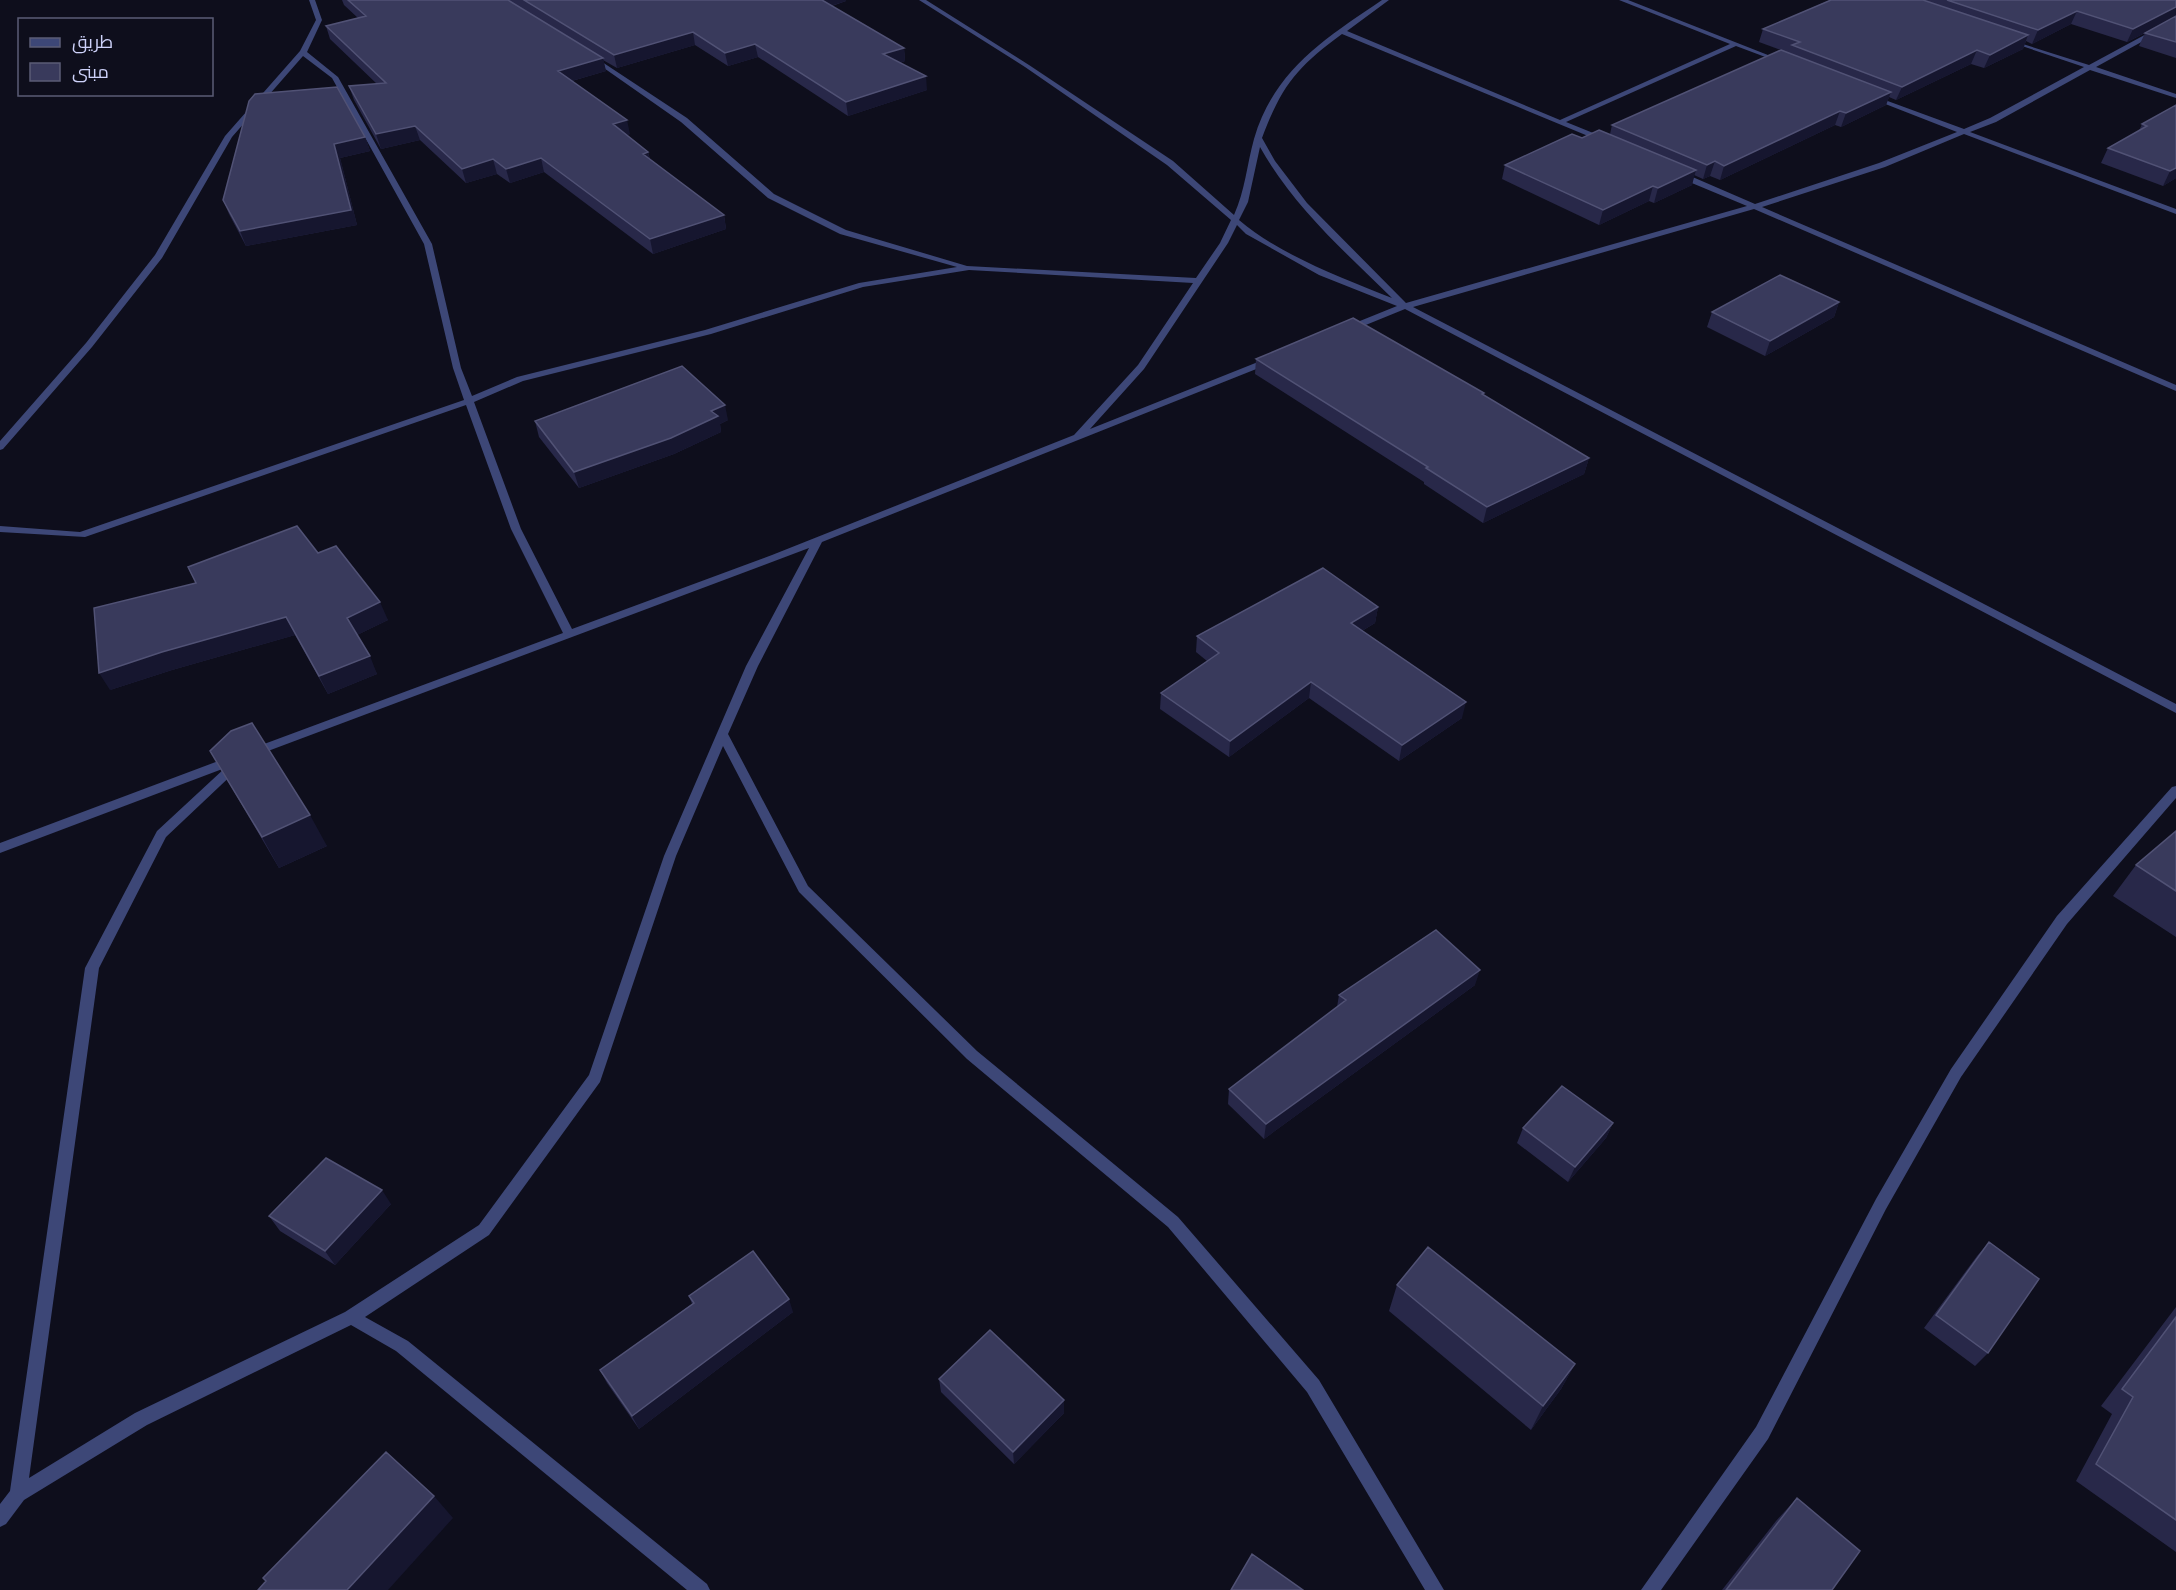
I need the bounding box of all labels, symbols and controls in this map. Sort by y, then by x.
legend [18,18,213,96]
text: طريق [72,30,113,54]
text: مبنى [72,60,109,83]

